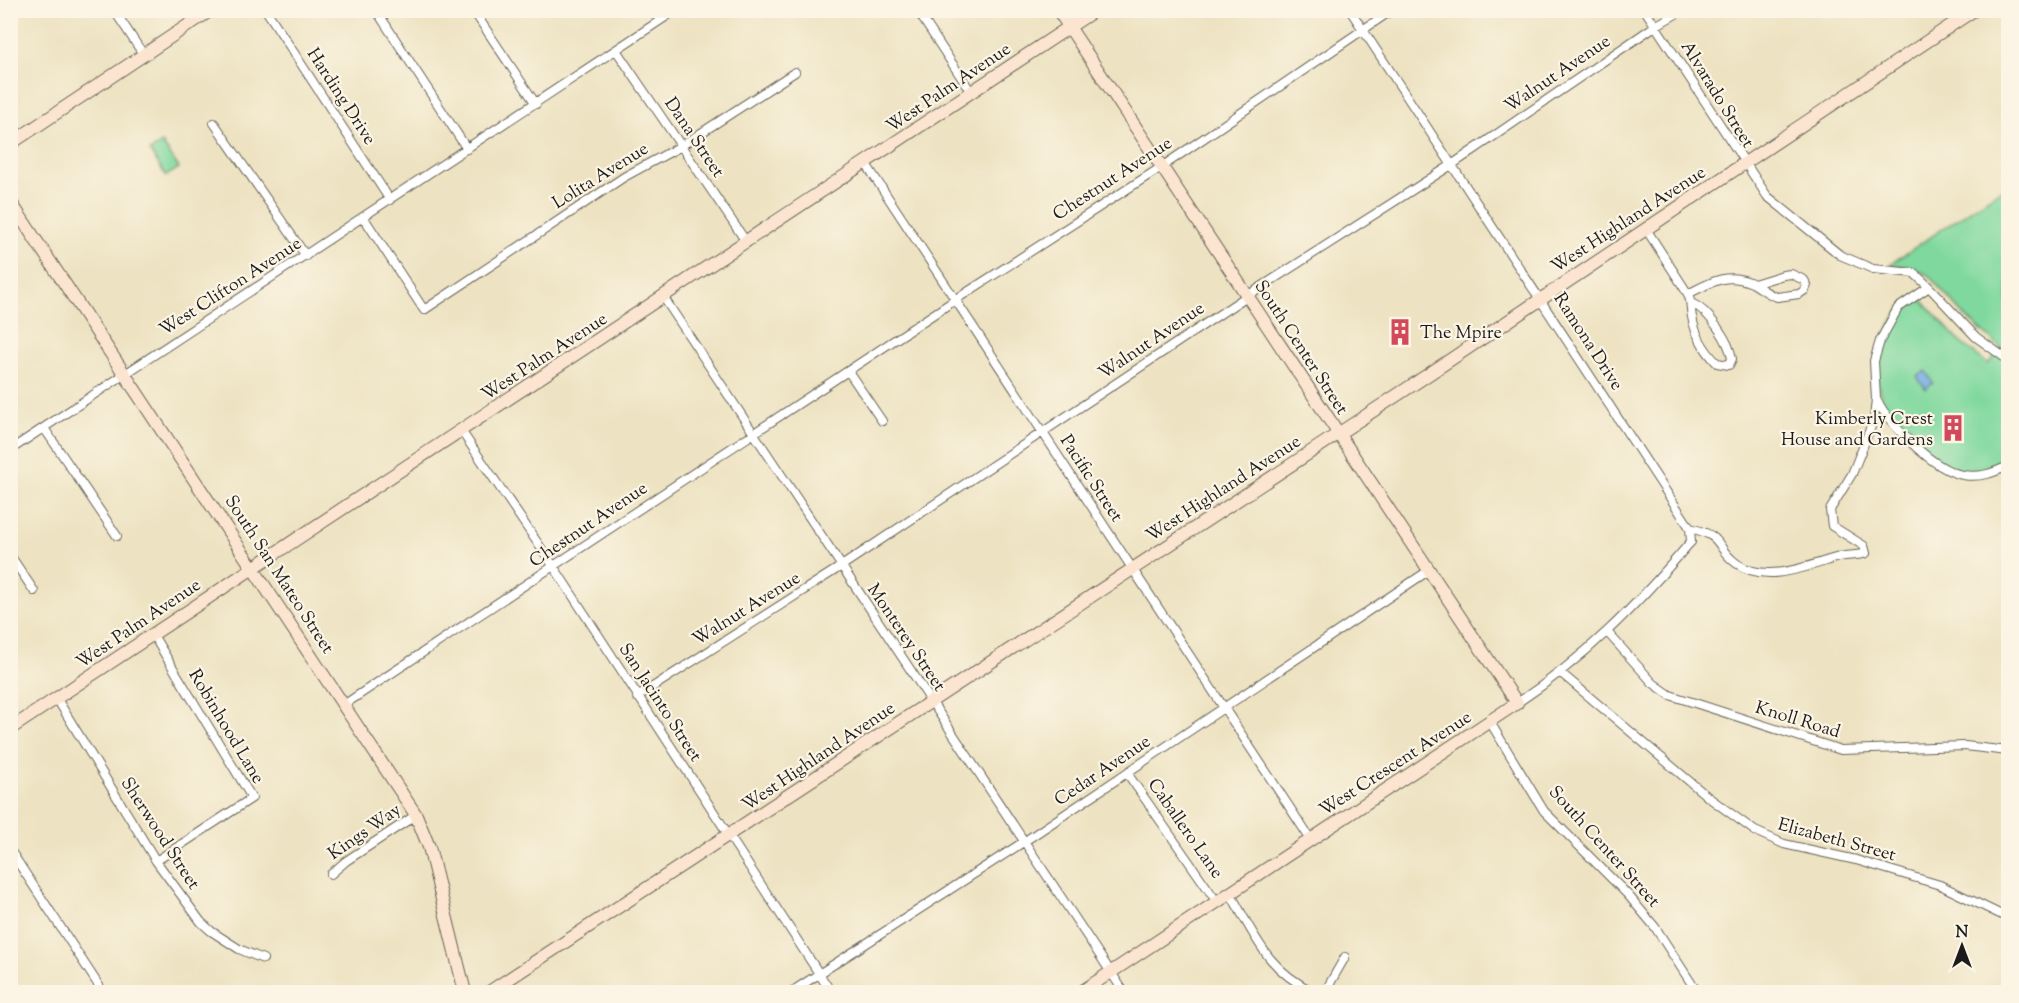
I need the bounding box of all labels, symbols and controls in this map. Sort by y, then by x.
street label: Walnut Avenue [1500,29,1616,120]
street label: Alvarado Street [1673,36,1760,154]
street label: West Palm Avenue [881,37,1017,140]
street label: Harding Drive [299,44,381,151]
street label: Dana Street [657,93,730,183]
street label: Chestnut Avenue [1048,131,1178,228]
street label: Lolita Avenue [548,137,654,217]
street label: West Highland Avenue [1546,161,1712,281]
street label: West Clifton Avenue [155,232,307,344]
street label: South Center Street [1247,276,1354,421]
street label: Ramona Drive [1546,288,1629,396]
street label: Walnut Avenue [1094,296,1210,387]
street label: West Palm Avenue [477,307,613,408]
building icon: The Mpire [1385,317,1415,347]
place label: The Mpire [1420,321,1502,347]
place label: Kimberly Crest House and Gardens [1781,407,1933,454]
building icon: Kimberly Crest House and Gardens [1938,413,1968,443]
street label: Pacific Street [1052,430,1128,528]
street label: West Highland Avenue [1141,430,1307,550]
street label: Chestnut Avenue [525,476,653,575]
street label: South San Mateo Street [217,491,339,659]
street label: Walnut Avenue [688,566,806,653]
street label: West Palm Avenue [71,573,207,676]
street label: Monterey Street [860,579,951,697]
street label: San Jacinto Street [611,639,707,768]
street label: Robinhood Lane [181,665,270,789]
street label: West Highland Avenue [737,696,901,819]
street label: Knoll Road [1752,696,1843,746]
street label: West Crescent Avenue [1315,706,1478,824]
street label: Cedar Avenue [1050,730,1157,814]
street label: Sherwood Street [113,773,205,895]
street label: Caballero Lane [1140,774,1229,885]
street label: South Center Street [1542,781,1665,914]
street label: Kings Way [323,798,407,867]
street label: Elizabeth Street [1775,813,1898,869]
north arrow [1932,916,1992,976]
text: N [1956,922,1969,945]

